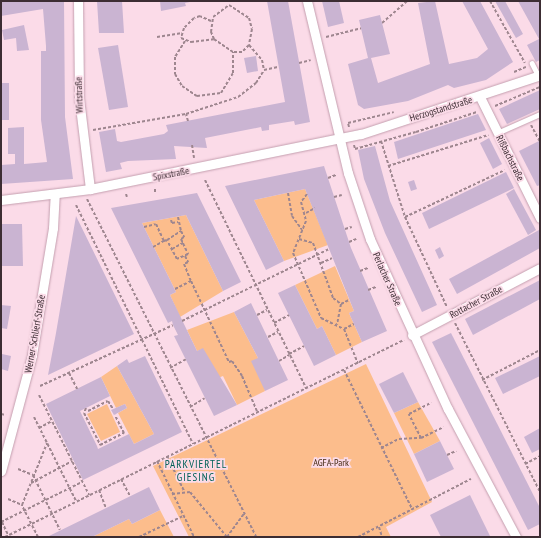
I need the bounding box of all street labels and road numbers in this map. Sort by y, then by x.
street label: Wirtstraße [72,77,86,113]
street label: Herzogstandstraße [408,94,474,124]
street label: Rißbachstraße [493,133,527,183]
street label: Spixstraße [152,165,190,183]
street label: Perlacher Straße [370,250,404,308]
street label: Rottacher Straße [448,283,504,321]
street label: Werner-Schlierf-Straße [22,294,48,374]

